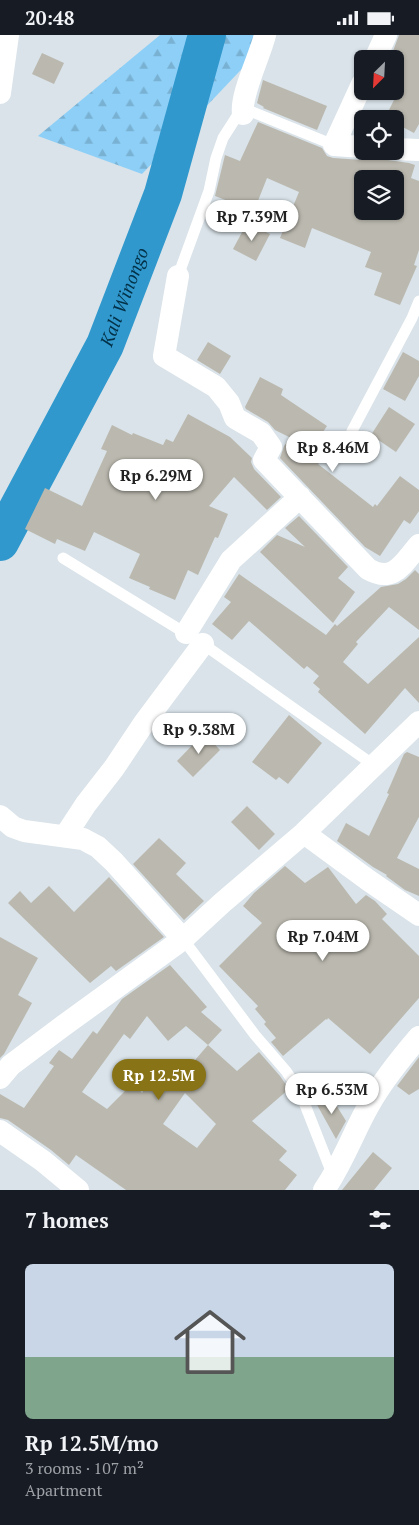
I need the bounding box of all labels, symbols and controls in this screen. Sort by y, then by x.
text: 20:48 [25,5,74,30]
north arrow [354,50,404,100]
map controls [354,50,404,220]
button: locate [354,110,404,160]
button: layers [354,170,404,220]
pin: Rp 7.39M [200,199,304,242]
text: Rp 7.39M [216,205,288,227]
water label: Kali Winongo [93,244,153,350]
pin: Rp 8.46M [281,431,385,473]
text: Rp 8.46M [297,436,369,458]
pin: Rp 6.29M [104,459,208,501]
text: Rp 6.29M [120,464,192,486]
pin: Rp 9.38M [147,713,251,755]
text: Rp 9.38M [163,718,235,740]
pin: Rp 7.04M [271,919,375,962]
text: Rp 7.04M [287,925,359,947]
pin: Rp 12.5M [107,1059,211,1101]
text: Rp 12.5M [123,1064,195,1086]
pin: Rp 6.53M [280,1073,384,1115]
text: Rp 6.53M [296,1078,368,1100]
text: 7 homes [25,1206,109,1234]
icon: filters [366,1206,394,1234]
icon: home [165,1297,255,1387]
text: Rp 12.5M/mo [25,1429,159,1457]
text: 3 rooms · 107 m² [25,1457,144,1479]
text: Apartment [25,1479,102,1501]

